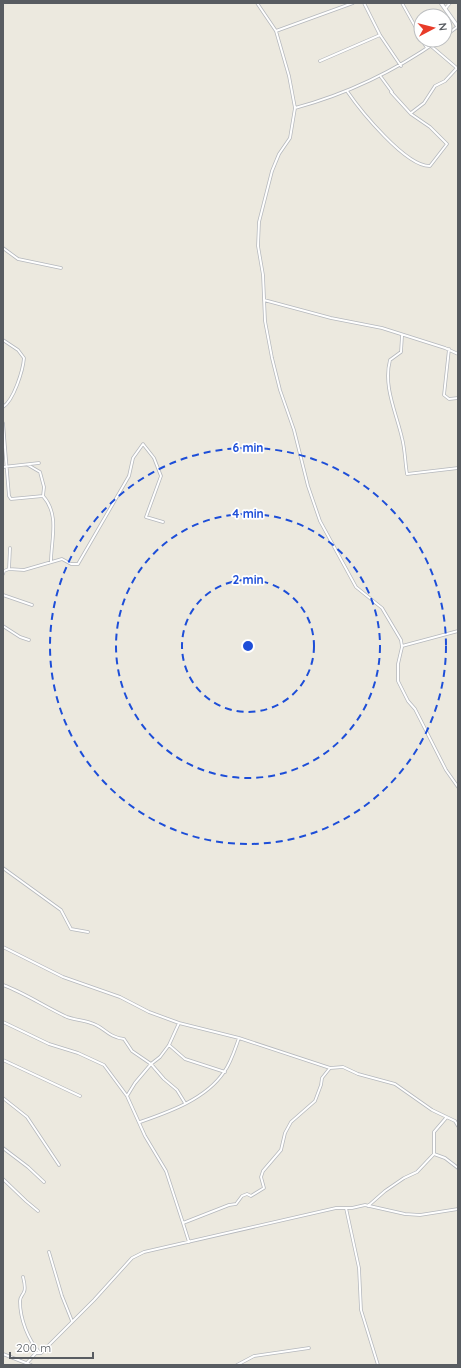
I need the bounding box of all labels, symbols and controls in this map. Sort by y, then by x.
north arrow [413,8,453,48]
text: N [435,22,450,32]
text: 6 min [232,440,264,455]
text: 4 min [232,506,264,521]
text: 2 min [232,572,264,587]
centre of rings [241,639,255,653]
scale bar [10,1334,93,1360]
text: 200 m [16,1340,51,1355]

